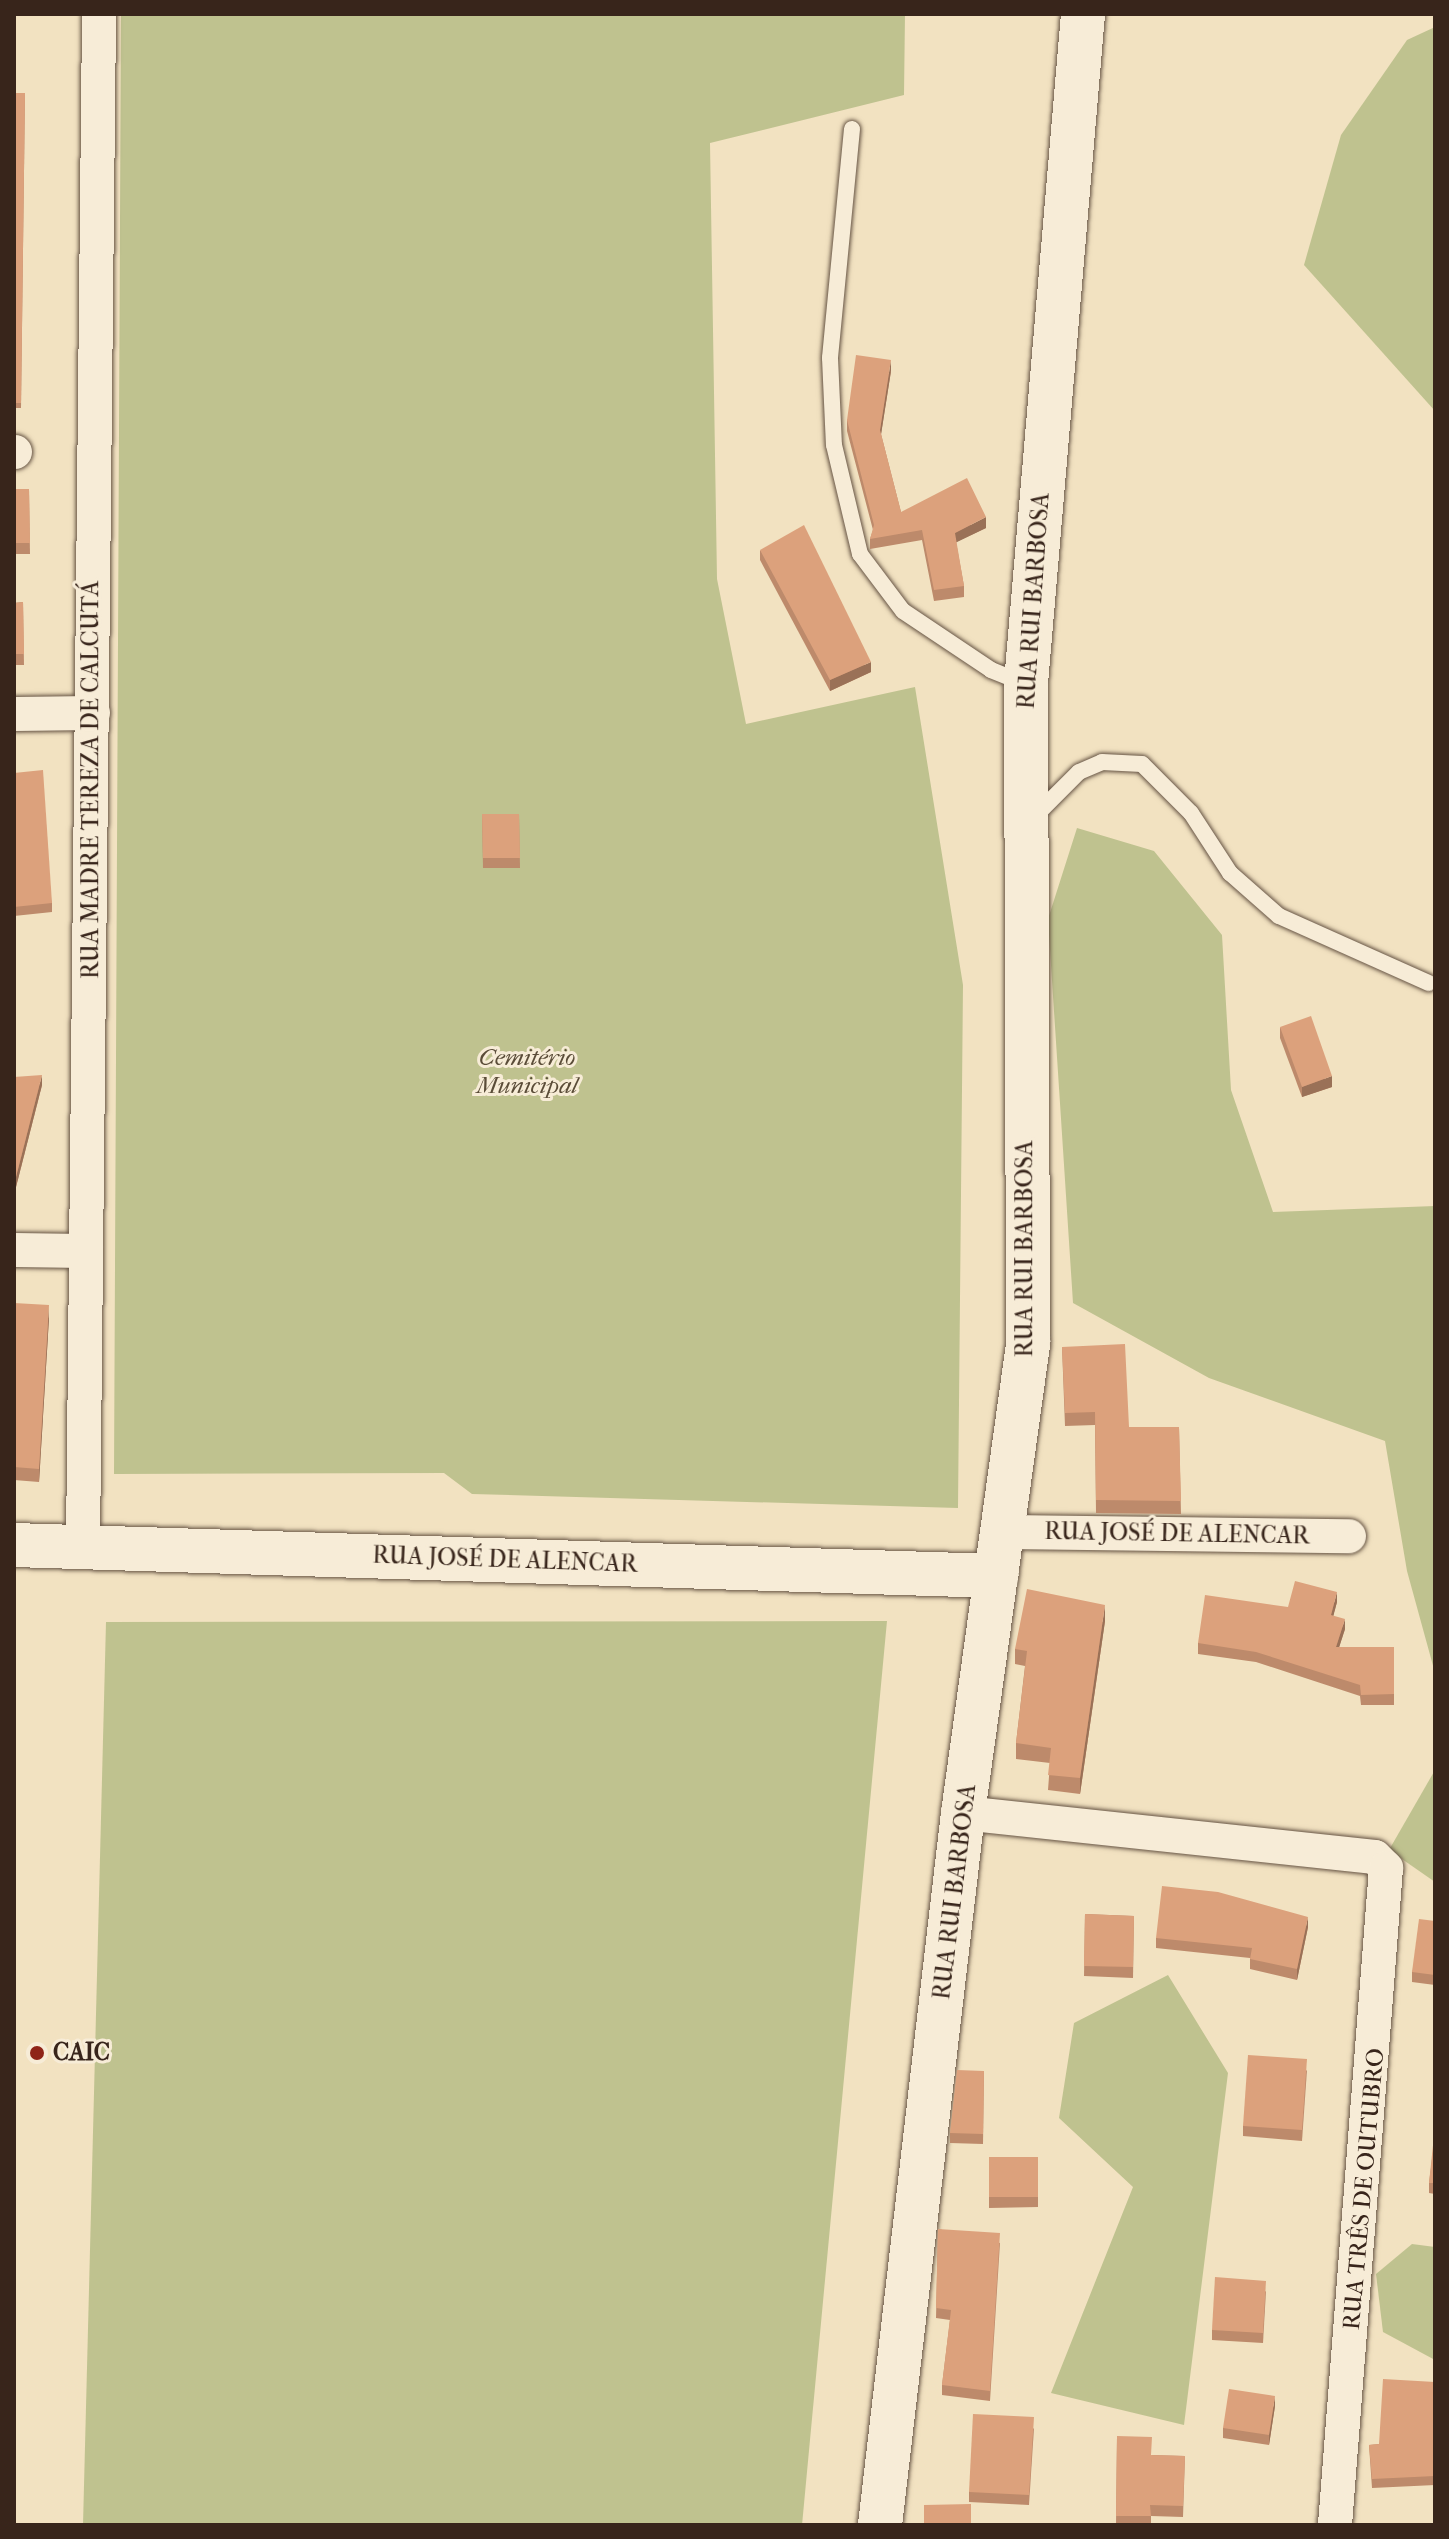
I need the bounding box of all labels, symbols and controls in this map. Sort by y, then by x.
street label: RUA RUI BARBOSA [1012,492,1056,710]
street label: RUA MADRE TEREZA DE CALCUTÁ [77,581,105,979]
park label: Cemitério Municipal [476,1044,578,1100]
street label: RUA RUI BARBOSA [1011,1141,1039,1357]
street label: RUA JOSÉ DE ALENCAR [1044,1517,1310,1551]
street label: RUA JOSÉ DE ALENCAR [372,1541,638,1579]
street label: RUA RUI BARBOSA [927,1783,983,2001]
place label: CAIC [53,2039,110,2067]
marker: CAIC [28,2044,46,2062]
street label: RUA TRÊS DE OUTUBRO [1337,2047,1391,2331]

